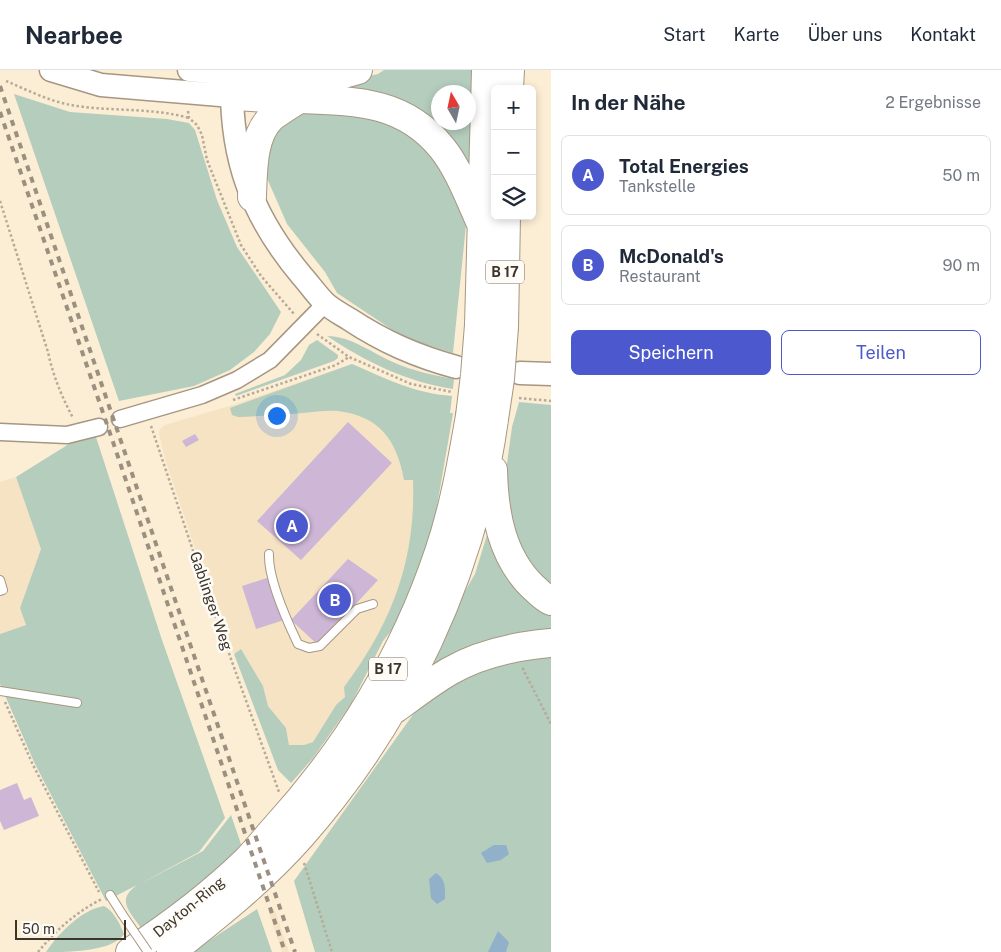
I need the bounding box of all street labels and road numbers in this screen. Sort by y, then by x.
road number: B 17 [486,260,524,283]
street label: Gablinger Weg [187,549,236,652]
road number: B 17 [369,658,407,680]
street label: Dayton-Ring [150,873,228,941]

